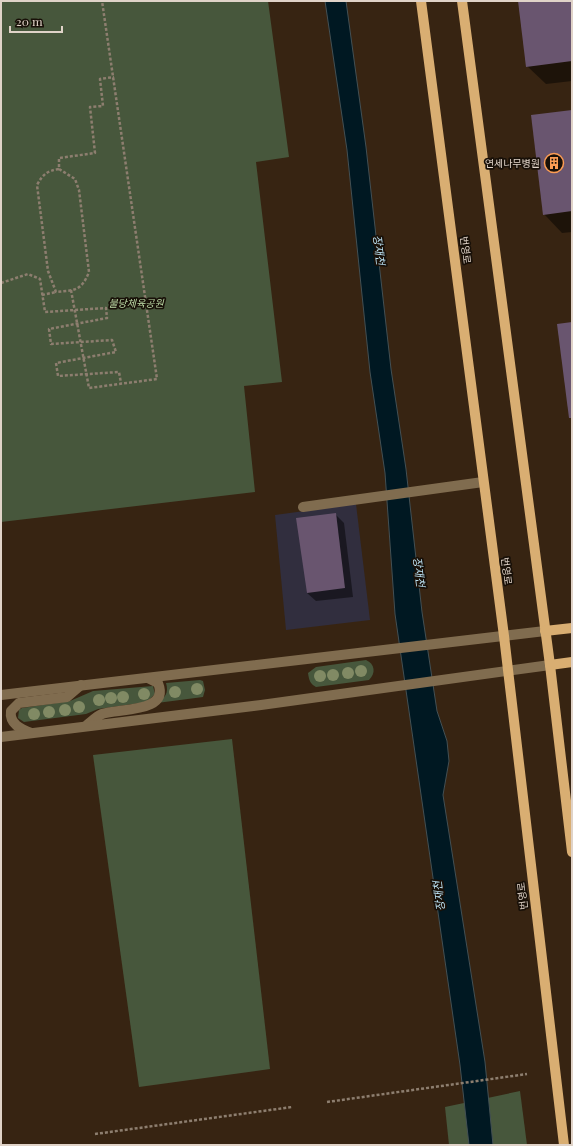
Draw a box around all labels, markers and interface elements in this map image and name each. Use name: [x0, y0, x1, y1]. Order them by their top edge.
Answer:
scale bar: [10, 8, 62, 34]
text: 20 m: [16, 13, 43, 29]
building icon: 연세나무병원: [543, 152, 565, 174]
place label: 연세나무병원: [485, 156, 540, 170]
water label: 장재천: [370, 234, 389, 268]
street label: 번영로: [457, 235, 475, 265]
park label: 불당체육공원: [108, 296, 164, 310]
water label: 장재천: [410, 556, 429, 590]
street label: 번영로: [498, 556, 516, 586]
water label: 장재천: [429, 878, 448, 912]
street label: 번영로: [513, 881, 531, 911]

